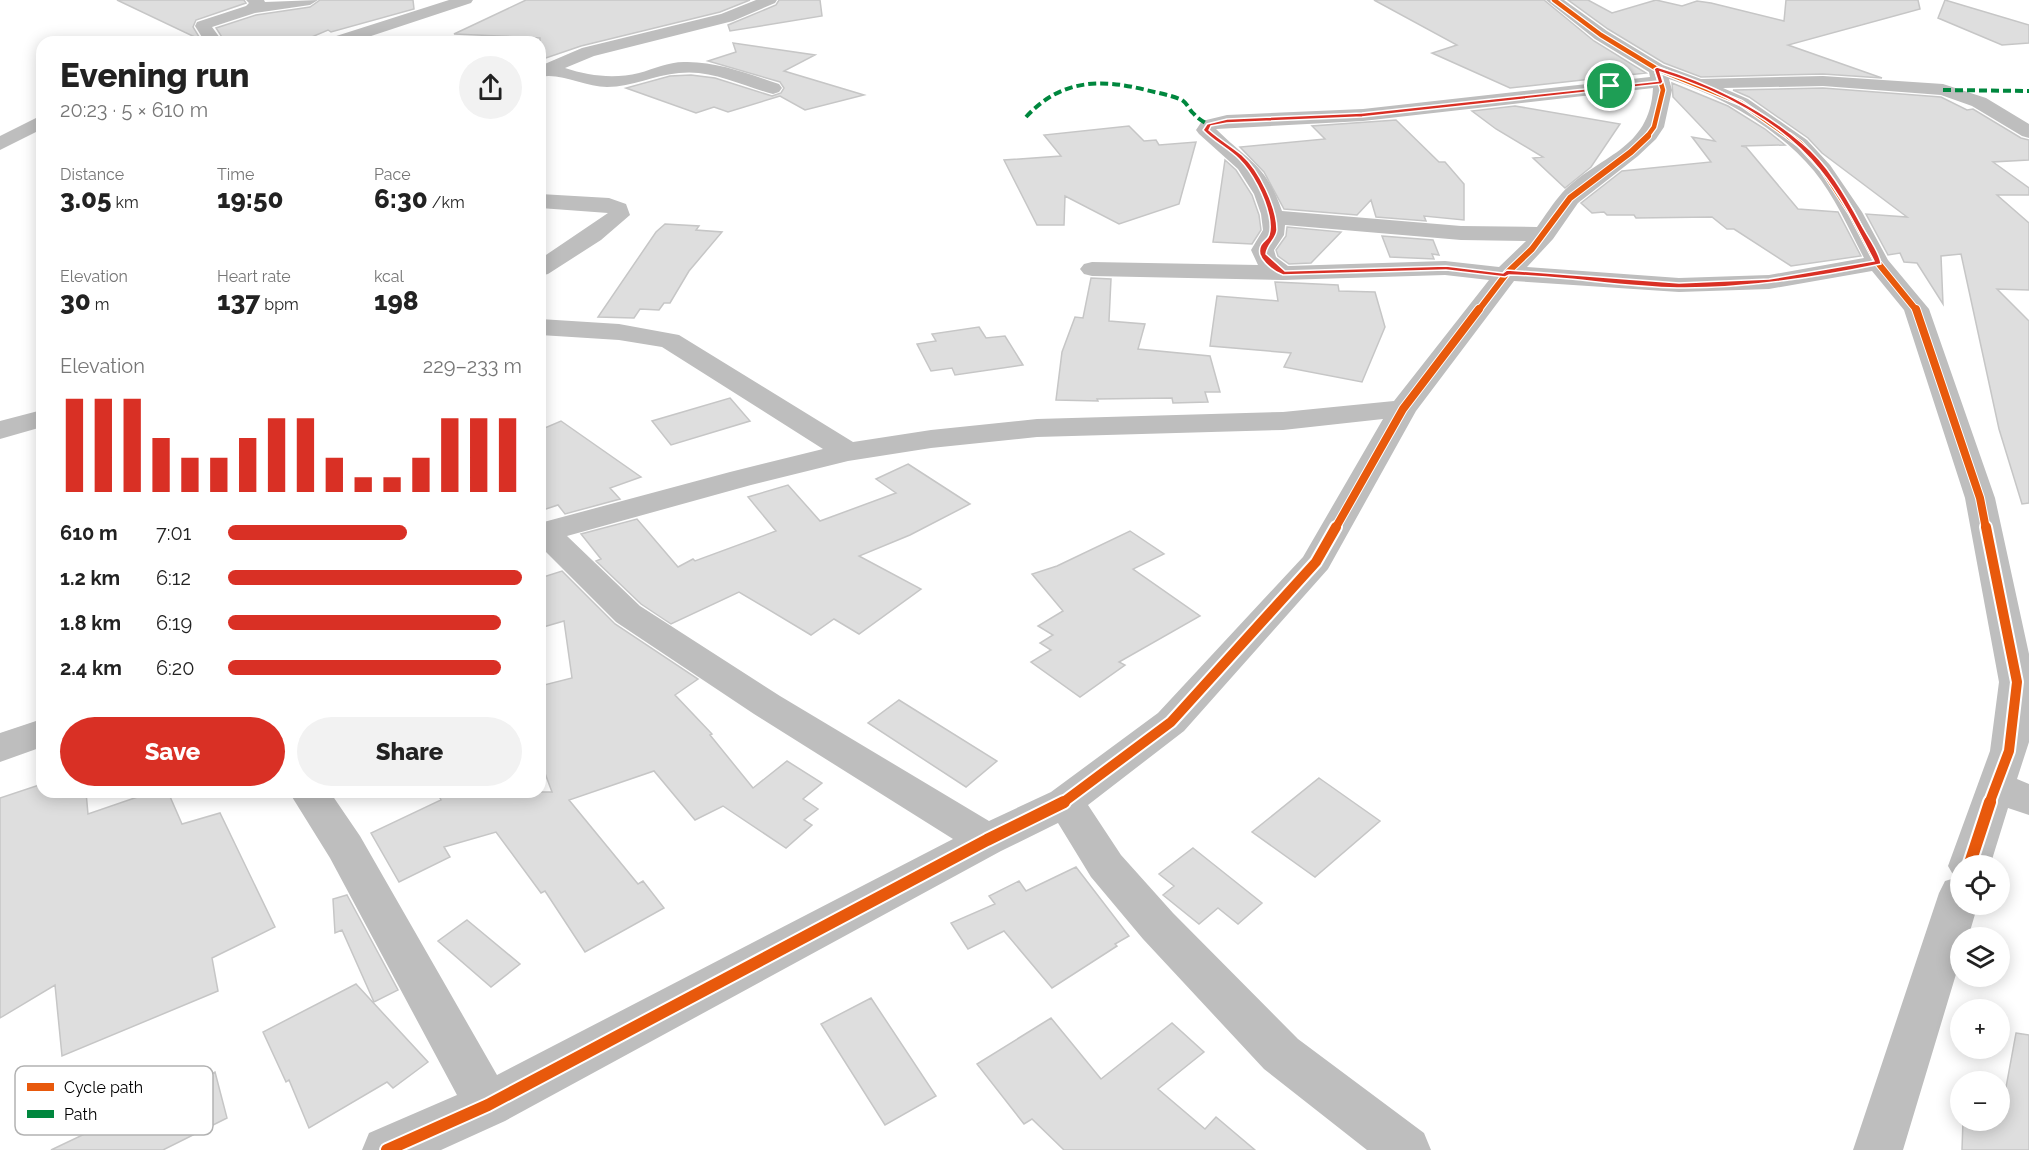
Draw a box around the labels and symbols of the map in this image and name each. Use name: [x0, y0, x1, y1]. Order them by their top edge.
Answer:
pin: [1584, 60, 1635, 111]
legend: [15, 1066, 213, 1135]
text: Cycle path: [64, 1078, 143, 1097]
text: Path: [64, 1105, 97, 1124]

